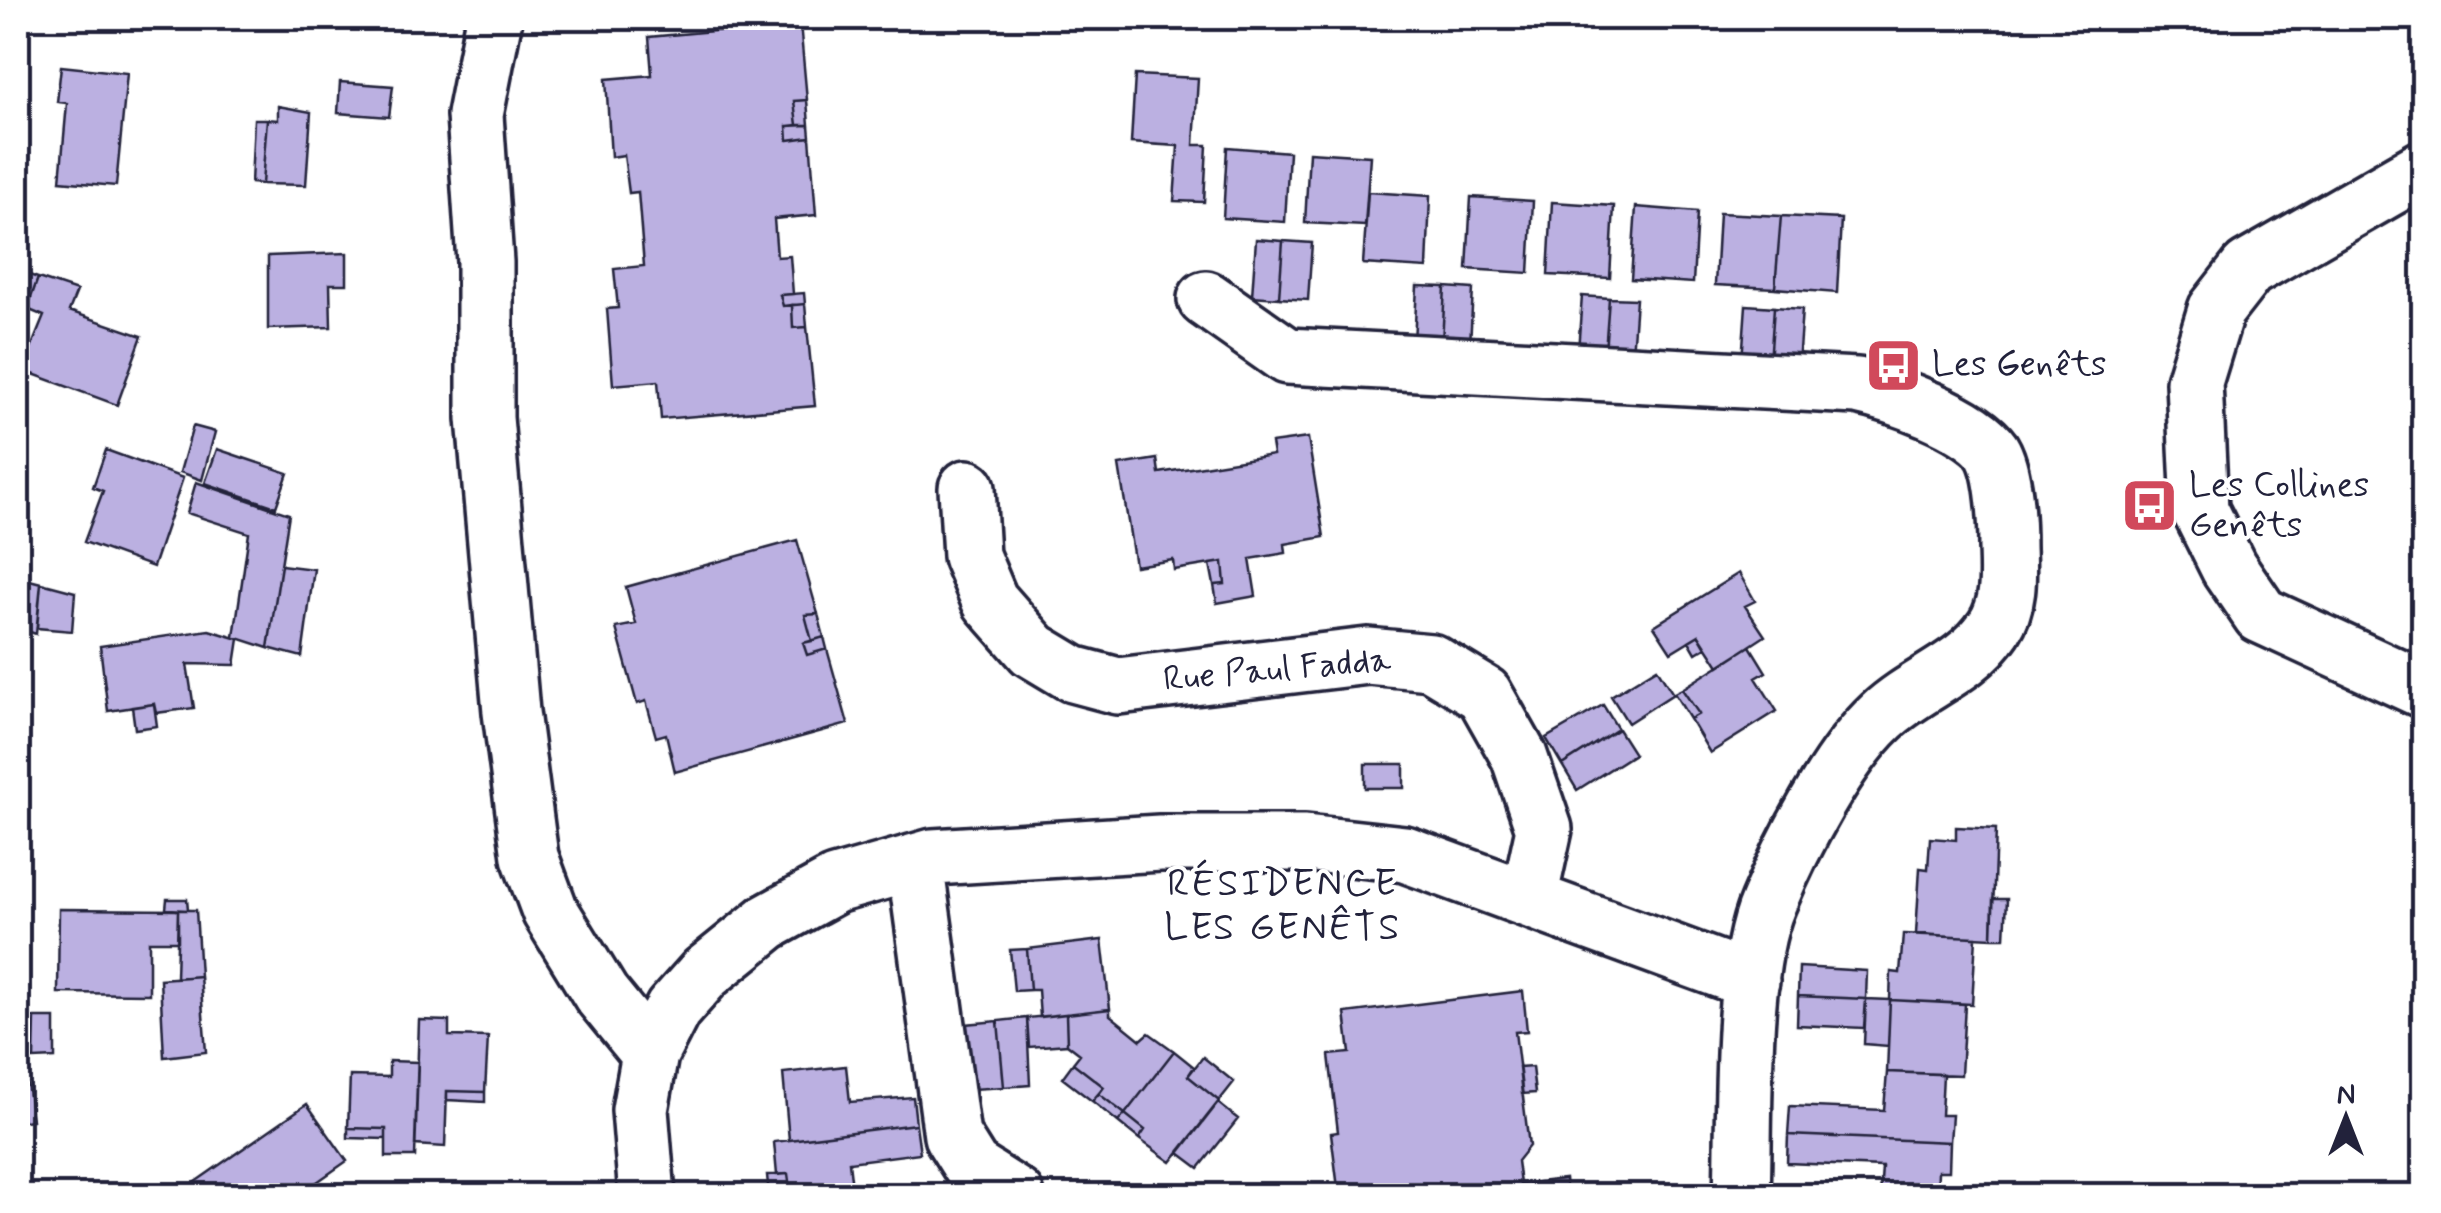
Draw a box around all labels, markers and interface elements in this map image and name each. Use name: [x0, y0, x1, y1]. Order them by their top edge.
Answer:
bus stop icon: Les Genêts: [1863, 335, 1923, 395]
place label: Les Genêts: [1932, 342, 2106, 388]
place label: Les Collines Genêts: [2189, 463, 2369, 549]
bus stop icon: Les Collines Genêts: [2120, 476, 2180, 536]
street label: Rue Paul Fadda: [1161, 637, 1394, 703]
district label: RÉSIDENCE LES GENÊTS: [1164, 859, 1402, 953]
north arrow: [2296, 1068, 2396, 1168]
text: N: [2337, 1077, 2355, 1114]

